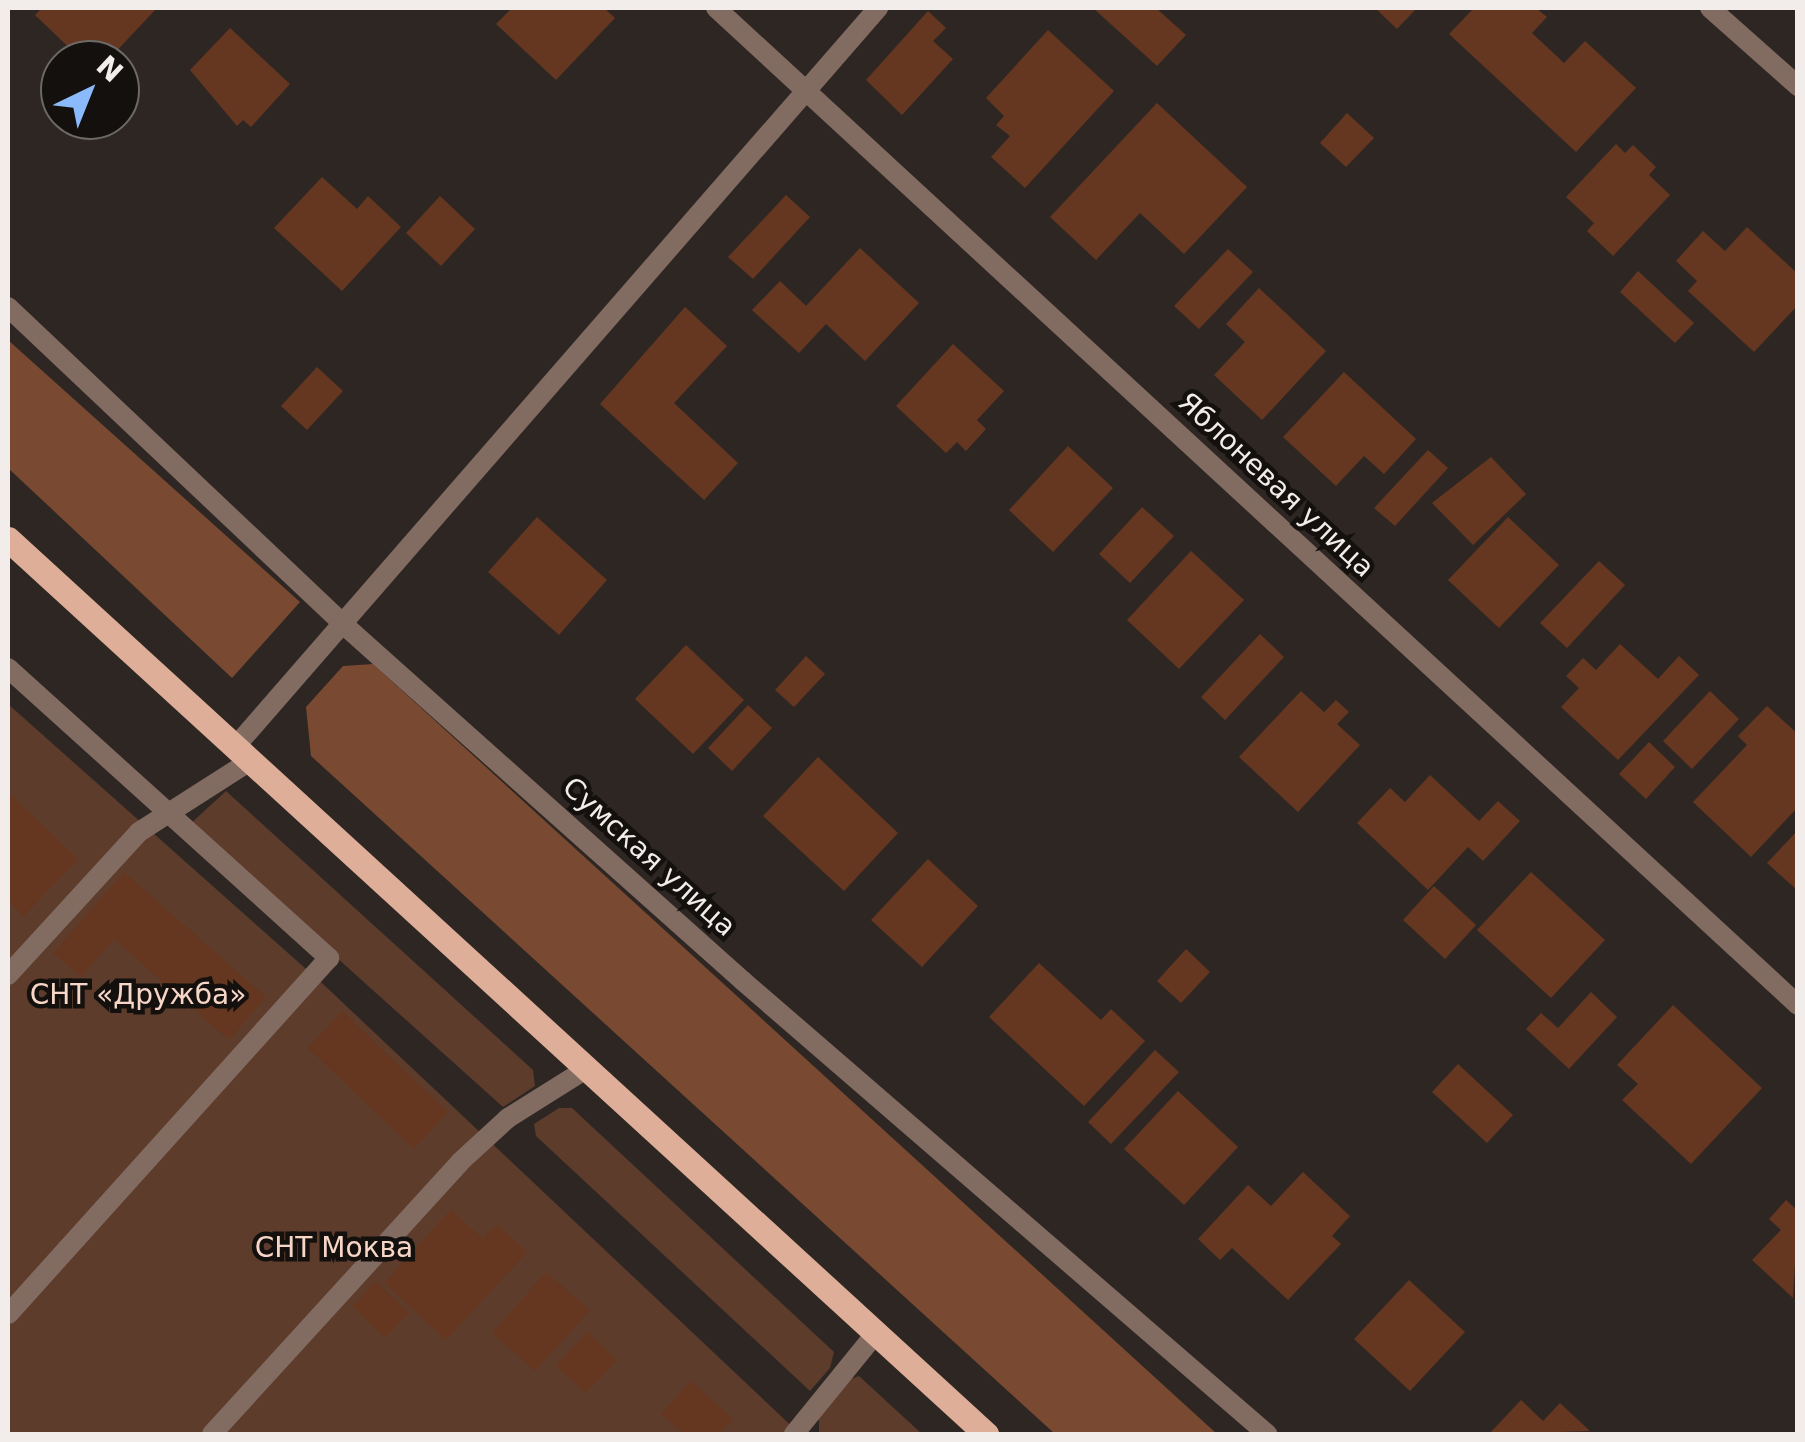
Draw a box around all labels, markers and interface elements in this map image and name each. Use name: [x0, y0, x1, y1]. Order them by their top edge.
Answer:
north arrow: [40, 40, 140, 140]
text: N: [90, 49, 129, 89]
street label: Яблоневая улица: [1171, 386, 1381, 584]
street label: Сумская улица: [556, 770, 742, 944]
park label: СНТ «Дружба»: [30, 978, 246, 1012]
park label: СНТ Моква: [255, 1231, 413, 1265]

